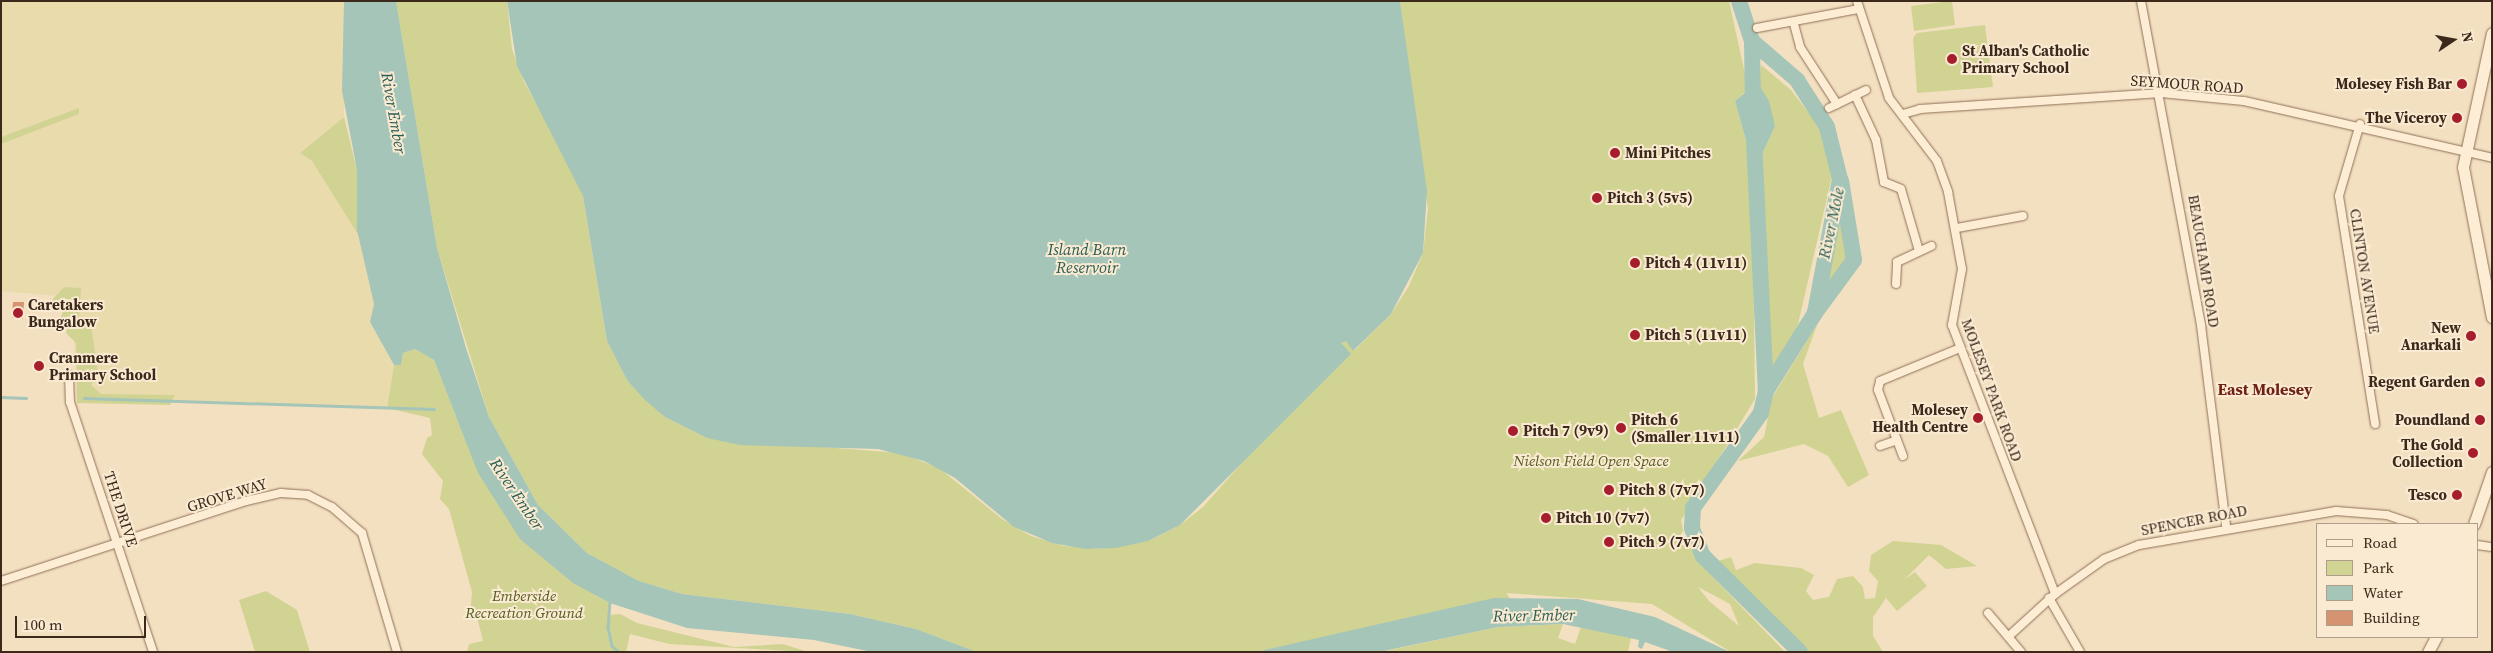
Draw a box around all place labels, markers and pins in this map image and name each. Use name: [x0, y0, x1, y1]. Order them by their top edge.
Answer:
place label: St Alban's Catholic Primary School: [1962, 41, 2089, 76]
marker: St Alban's Catholic Primary School: [1946, 53, 1958, 65]
place label: Molesey Fish Bar: [2335, 75, 2452, 93]
marker: Molesey Fish Bar: [2456, 78, 2468, 90]
place label: The Viceroy: [2365, 109, 2447, 127]
marker: The Viceroy: [2451, 112, 2463, 124]
place label: Mini Pitches: [1625, 144, 1711, 162]
marker: Mini Pitches: [1609, 147, 1621, 159]
place label: Pitch 3 (5v5): [1607, 189, 1693, 207]
marker: Pitch 3 (5v5): [1591, 192, 1603, 204]
place label: Pitch 4 (11v11): [1645, 254, 1747, 272]
marker: Pitch 4 (11v11): [1629, 257, 1641, 269]
place label: Caretakers Bungalow: [28, 295, 103, 330]
marker: Caretakers Bungalow: [12, 307, 24, 319]
place label: New Anarkali: [2401, 318, 2461, 353]
place label: Pitch 5 (11v11): [1645, 326, 1747, 344]
marker: Pitch 5 (11v11): [1629, 329, 1641, 341]
marker: New Anarkali: [2465, 330, 2477, 342]
place label: Cranmere Primary School: [49, 348, 156, 383]
marker: Cranmere Primary School: [33, 360, 45, 372]
place label: Regent Garden: [2368, 373, 2470, 391]
marker: Regent Garden: [2474, 376, 2486, 388]
place label: Molesey Health Centre: [1872, 400, 1968, 435]
place label: Pitch 6 (Smaller 11v11): [1631, 410, 1740, 445]
place label: Poundland: [2395, 411, 2470, 429]
marker: Molesey Health Centre: [1972, 412, 1984, 424]
marker: Poundland: [2474, 414, 2486, 426]
place label: Pitch 7 (9v9): [1523, 422, 1609, 440]
marker: Pitch 6 (Smaller 11v11): [1615, 422, 1627, 434]
marker: Pitch 7 (9v9): [1507, 425, 1519, 437]
place label: The Gold Collection: [2392, 435, 2463, 470]
marker: The Gold Collection: [2467, 447, 2479, 459]
place label: Pitch 8 (7v7): [1619, 481, 1705, 499]
marker: Pitch 8 (7v7): [1603, 484, 1615, 496]
place label: Tesco: [2408, 486, 2447, 504]
marker: Tesco: [2451, 489, 2463, 501]
place label: Pitch 10 (7v7): [1556, 509, 1650, 527]
marker: Pitch 10 (7v7): [1540, 512, 1552, 524]
place label: Pitch 9 (7v7): [1619, 533, 1705, 551]
marker: Pitch 9 (7v7): [1603, 536, 1615, 548]

